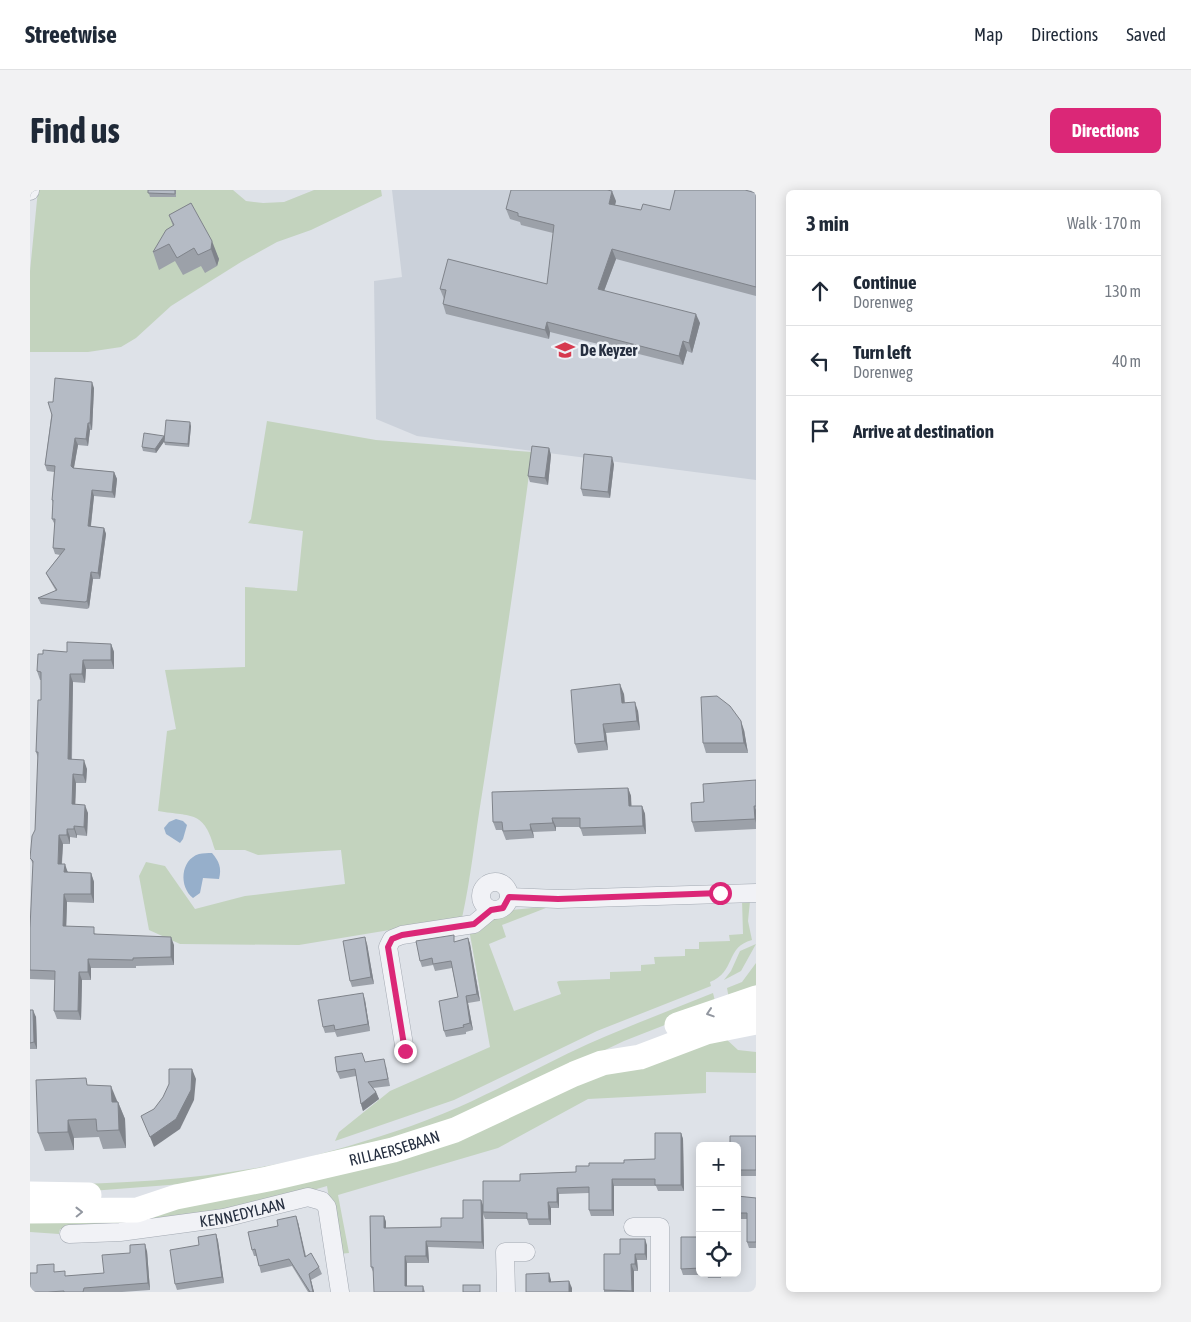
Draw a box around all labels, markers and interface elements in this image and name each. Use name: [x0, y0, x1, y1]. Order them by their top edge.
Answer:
text: Streetwise: [25, 21, 117, 48]
text: Map: [974, 24, 1003, 45]
text: Directions: [1031, 24, 1098, 45]
text: Saved: [1126, 24, 1166, 45]
button: Directions: [1050, 108, 1161, 153]
text: Find us: [30, 110, 120, 150]
text: 3 min: [806, 211, 849, 235]
text: Walk · 170 m: [1067, 214, 1141, 232]
text: Continue: [853, 271, 917, 293]
icon: ahead: [806, 277, 834, 305]
text: 130 m: [1105, 282, 1141, 300]
text: Dorenweg: [853, 293, 913, 311]
school or university icon: De Keyzer: [554, 339, 576, 361]
place label: De Keyzer: [580, 341, 637, 359]
text: Turn left: [853, 341, 911, 363]
icon: left: [806, 347, 834, 375]
text: 40 m: [1112, 352, 1141, 370]
text: Dorenweg: [853, 363, 913, 381]
icon: arrive: [806, 417, 834, 445]
text: Arrive at destination: [853, 420, 994, 442]
route start: [709, 882, 732, 905]
one-way arrow: [706, 1008, 714, 1018]
route end: [394, 1040, 417, 1063]
street label: RILLAERSEBAAN: [347, 1127, 442, 1169]
map controls: [696, 1142, 741, 1277]
button: +: [696, 1142, 741, 1187]
button: −: [696, 1187, 741, 1232]
street label: KENNEDYLAAN: [198, 1194, 287, 1230]
one-way arrow: [75, 1207, 83, 1217]
button: locate: [696, 1232, 741, 1277]

